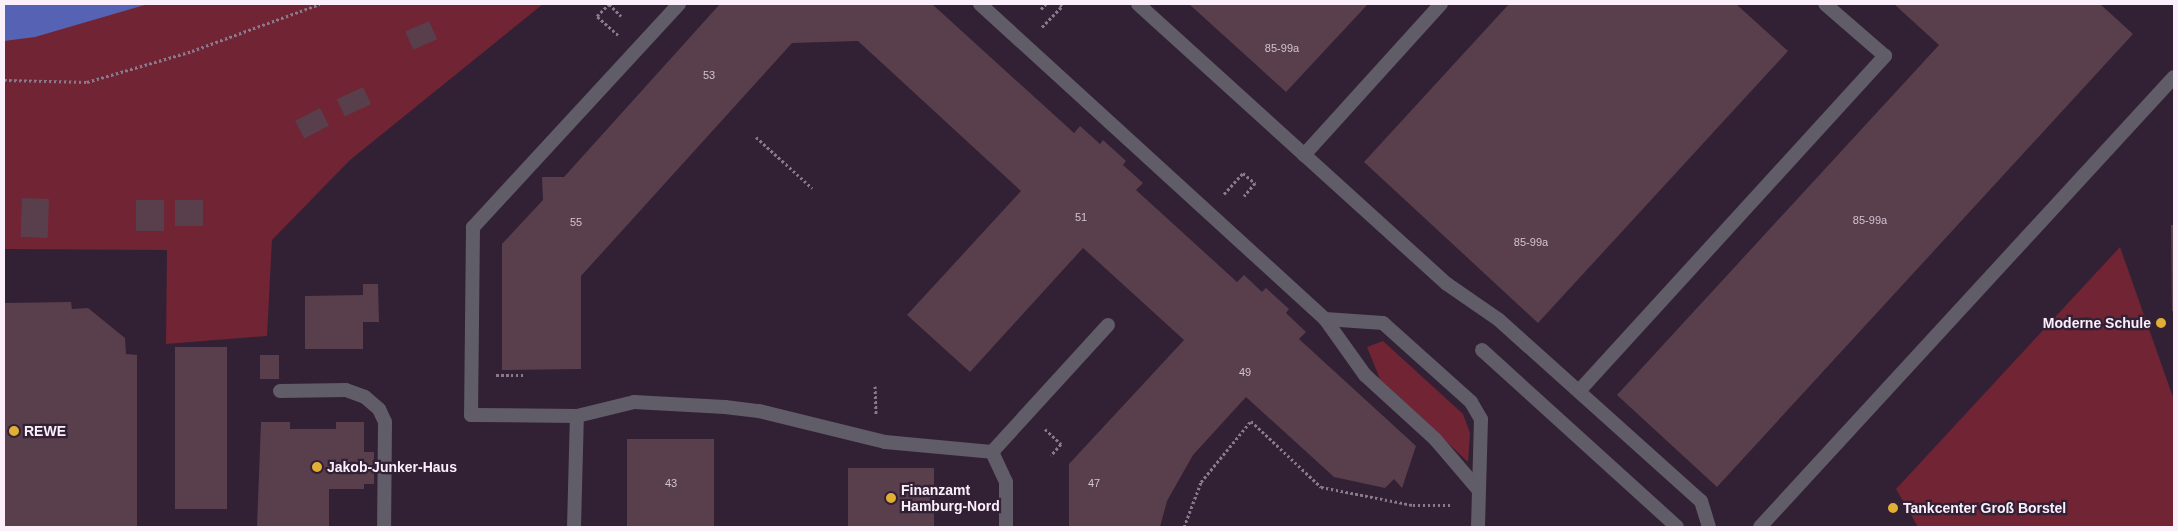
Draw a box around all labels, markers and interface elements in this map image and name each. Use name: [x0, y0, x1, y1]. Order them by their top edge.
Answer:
house number: 85-99a: [1265, 41, 1299, 55]
house number: 53: [703, 68, 715, 82]
house number: 51: [1075, 210, 1087, 224]
house number: 85-99a: [1853, 213, 1887, 227]
house number: 55: [570, 215, 582, 229]
house number: 85-99a: [1514, 235, 1548, 249]
place label: Moderne Schule: [2043, 315, 2151, 331]
marker: Moderne Schule: [2155, 317, 2167, 329]
house number: 49: [1239, 365, 1251, 379]
place label: REWE: [24, 423, 66, 439]
marker: REWE: [8, 425, 20, 437]
place label: Jakob-Junker-Haus: [327, 459, 457, 475]
marker: Jakob-Junker-Haus: [311, 461, 323, 473]
house number: 43: [665, 476, 677, 490]
house number: 47: [1088, 476, 1100, 490]
place label: Finanzamt Hamburg-Nord: [901, 482, 1000, 514]
marker: Finanzamt Hamburg-Nord: [885, 492, 897, 504]
place label: Tankcenter Groß Borstel: [1903, 500, 2066, 516]
marker: Tankcenter Groß Borstel: [1887, 502, 1899, 514]

